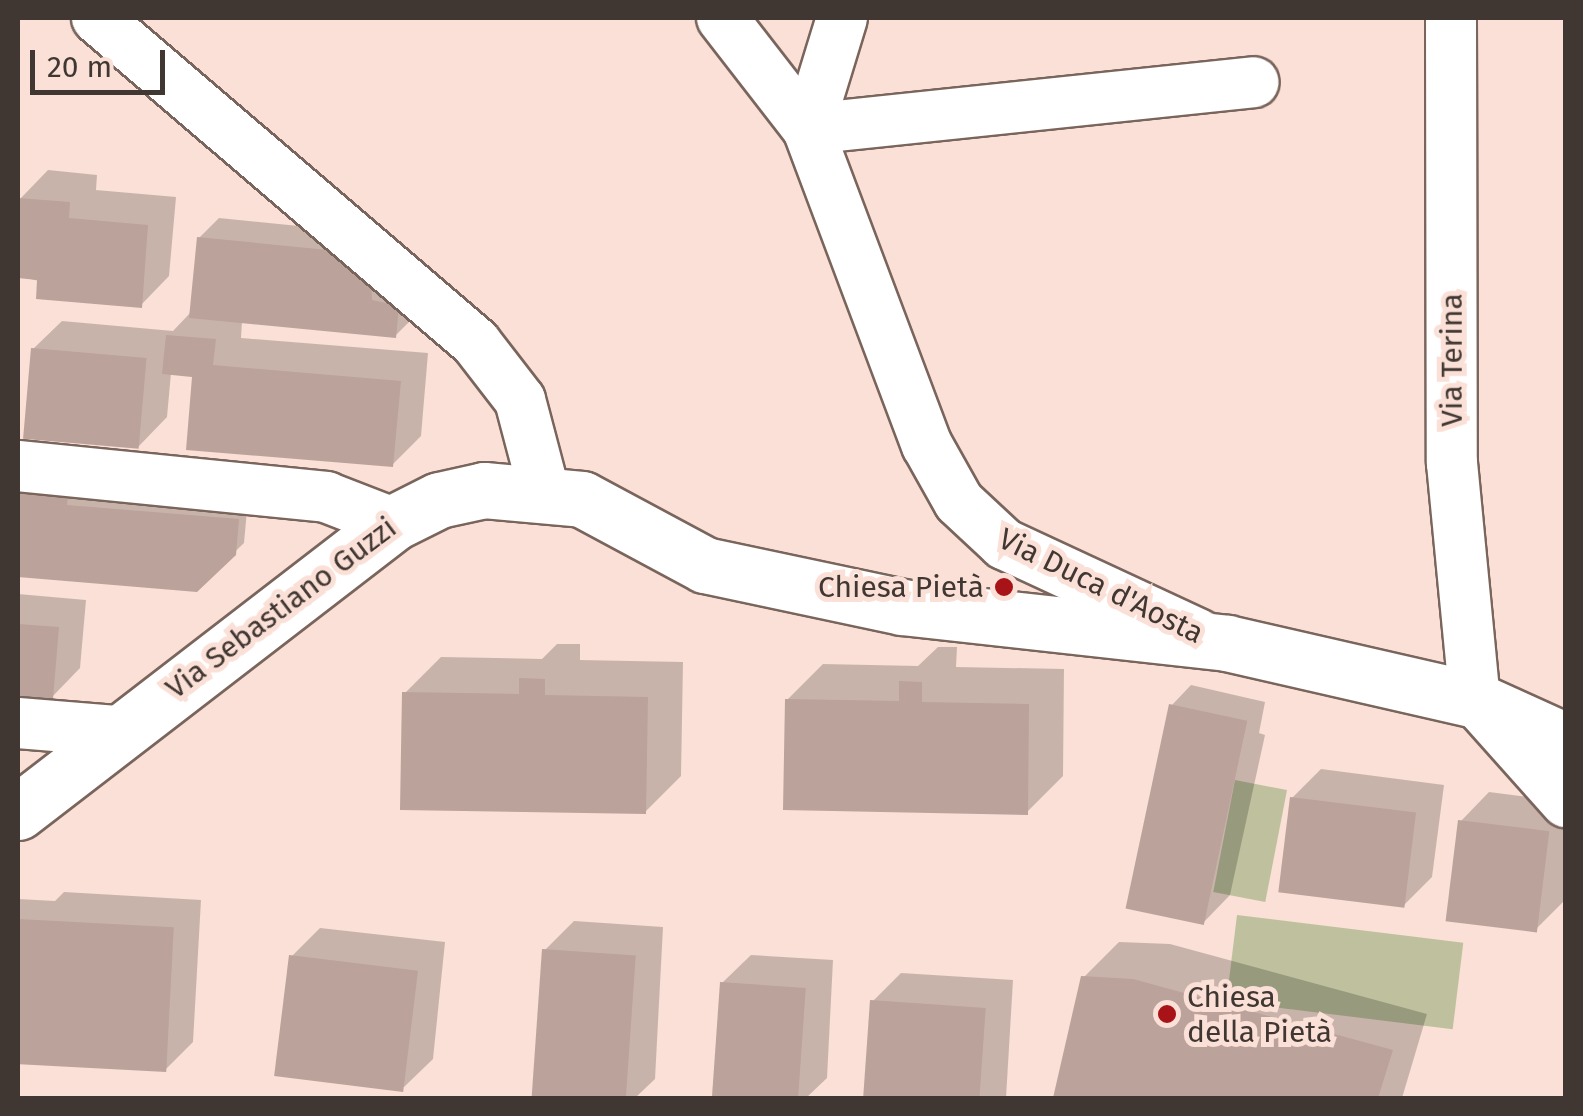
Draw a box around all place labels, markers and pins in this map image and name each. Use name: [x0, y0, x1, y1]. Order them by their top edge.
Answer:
place label: Chiesa Pietà: [818, 569, 984, 605]
marker: Chiesa Pietà: [993, 576, 1015, 598]
place label: Chiesa della Pietà: [1187, 979, 1332, 1050]
marker: Chiesa della Pietà: [1156, 1003, 1178, 1025]

